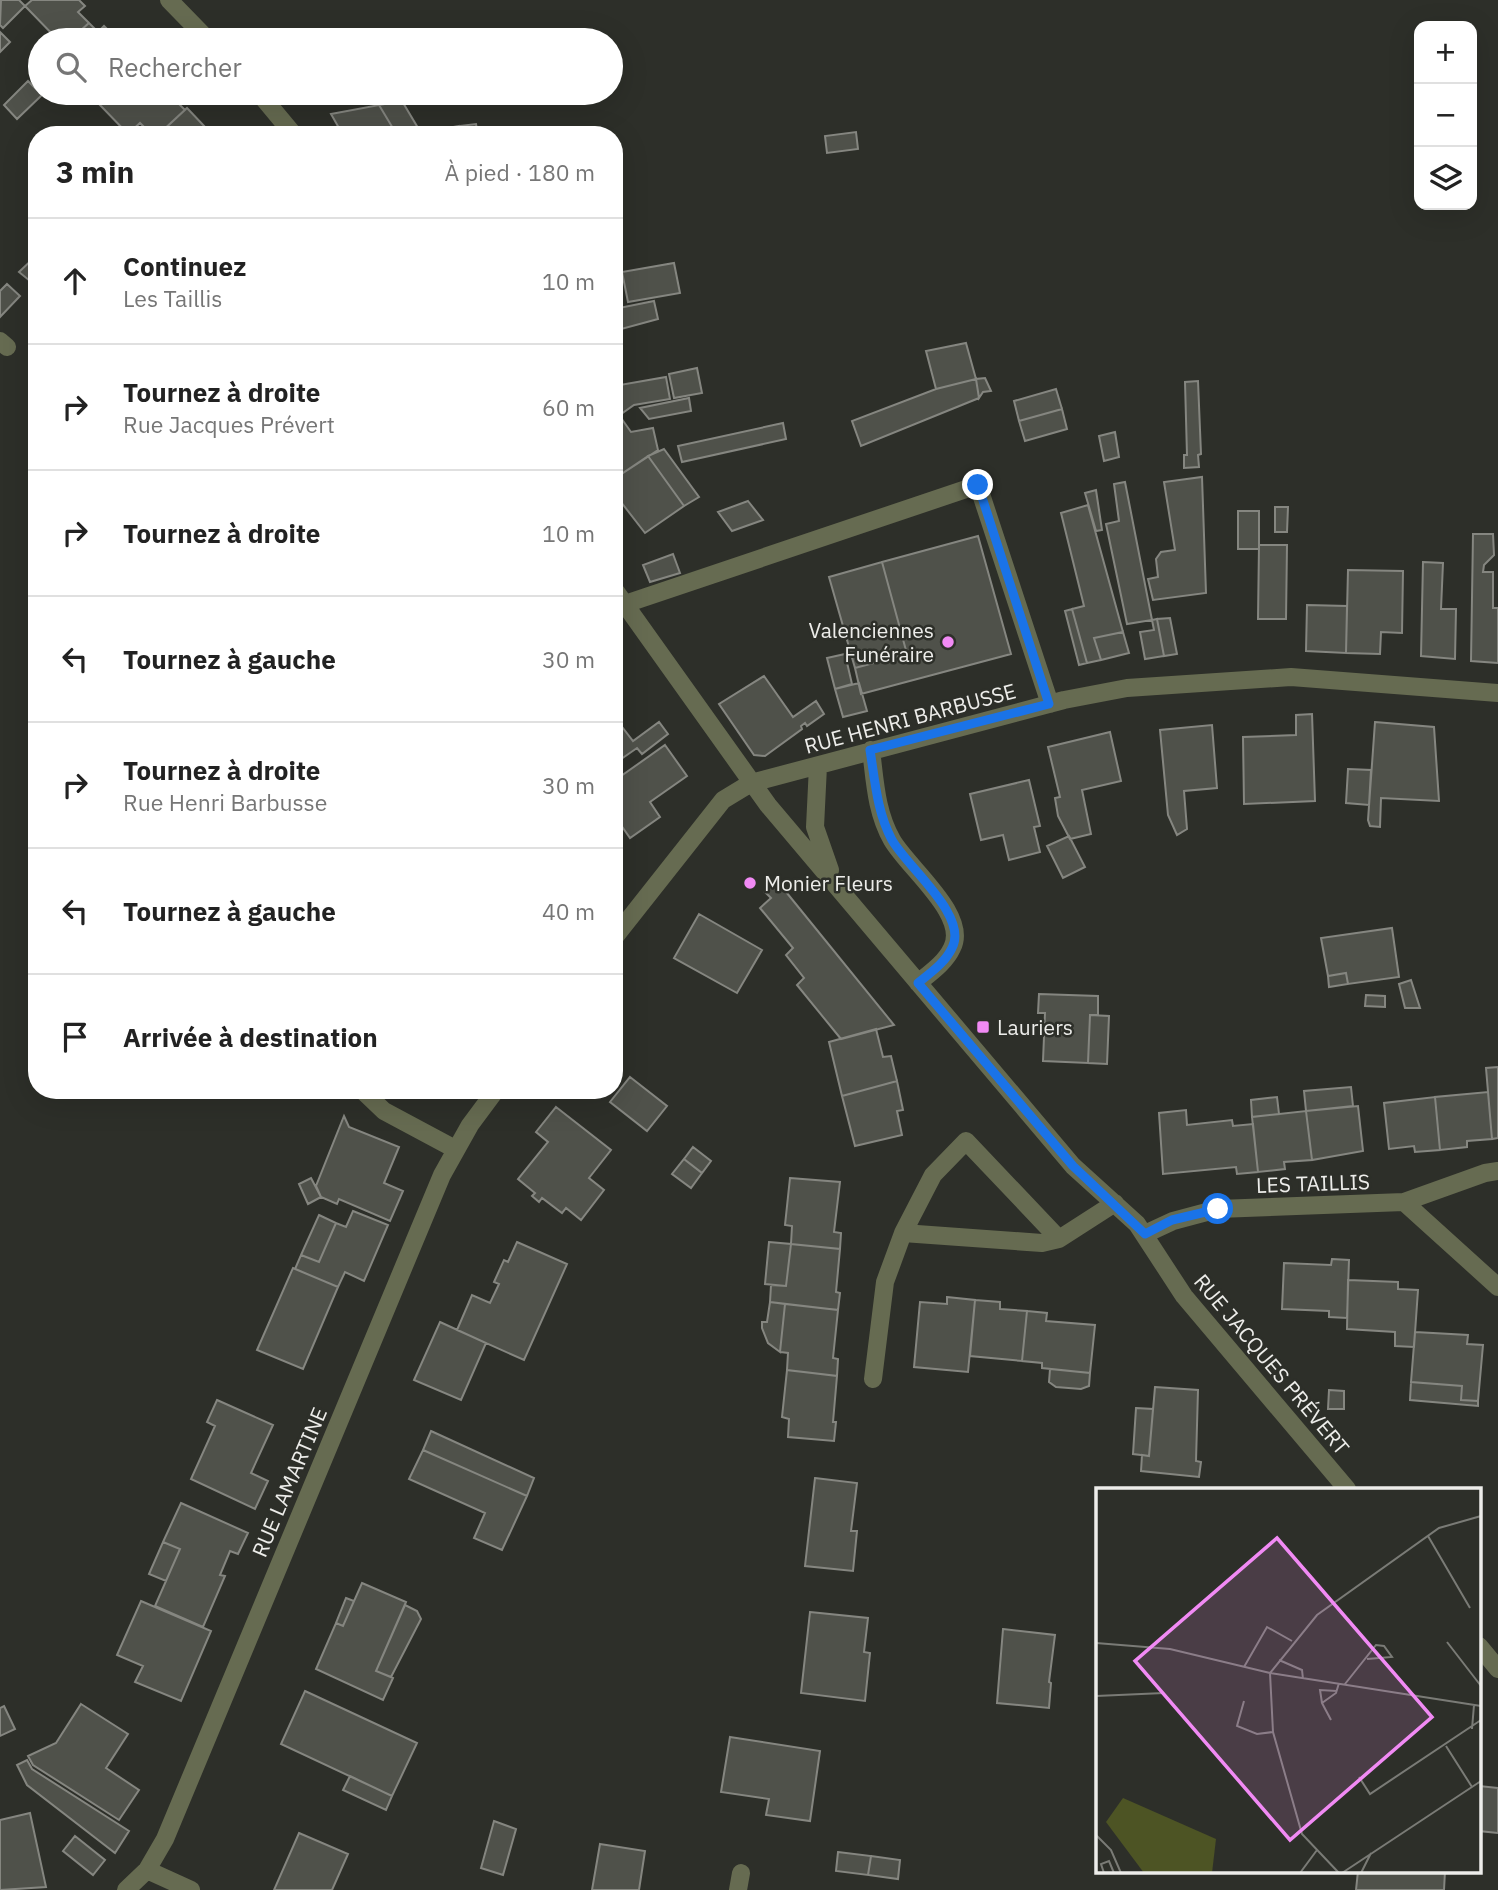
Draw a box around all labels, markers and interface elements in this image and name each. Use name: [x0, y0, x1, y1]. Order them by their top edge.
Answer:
map controls: [1414, 21, 1477, 210]
button: +: [1414, 21, 1477, 84]
search box: [28, 28, 623, 105]
icon: search: [52, 48, 90, 86]
text: Rechercher: [108, 50, 242, 84]
button: −: [1414, 84, 1477, 147]
button: layers: [1414, 147, 1477, 210]
text: 3 min: [56, 152, 134, 191]
text: À pied · 180 m: [445, 157, 595, 187]
text: Continuez: [123, 249, 246, 283]
icon: ahead: [56, 262, 94, 300]
text: 10 m: [542, 266, 595, 296]
text: Les Taillis: [123, 283, 222, 313]
text: Tournez à droite: [123, 375, 320, 409]
icon: right: [56, 388, 94, 426]
text: 60 m: [542, 392, 595, 422]
text: Rue Jacques Prévert: [123, 409, 335, 439]
route end: [962, 469, 993, 500]
icon: right: [56, 514, 94, 552]
text: Tournez à droite: [123, 516, 320, 550]
text: 10 m: [542, 518, 595, 548]
place label: Valenciennes Funéraire: [809, 616, 934, 668]
marker: Valenciennes Funéraire: [940, 634, 956, 650]
icon: left: [56, 640, 94, 678]
text: Tournez à gauche: [123, 642, 336, 676]
text: 30 m: [542, 644, 595, 674]
street label: RUE HENRI BARBUSSE: [801, 676, 1019, 760]
text: Tournez à droite: [123, 753, 320, 787]
icon: right: [56, 766, 94, 804]
text: 30 m: [542, 770, 595, 800]
text: Rue Henri Barbusse: [123, 787, 327, 817]
place label: Monier Fleurs: [764, 869, 893, 897]
marker: Monier Fleurs: [742, 875, 758, 891]
icon: left: [56, 892, 94, 930]
text: Tournez à gauche: [123, 894, 336, 928]
text: 40 m: [542, 896, 595, 926]
place label: Lauriers: [997, 1013, 1073, 1041]
icon: arrive: [56, 1018, 94, 1056]
marker: Lauriers: [975, 1019, 991, 1035]
text: Arrivée à destination: [123, 1020, 378, 1054]
street label: LES TAILLIS: [1256, 1167, 1370, 1199]
route start: [1202, 1193, 1233, 1224]
street label: RUE JACQUES PRÉVERT: [1188, 1268, 1356, 1460]
street label: RUE LAMARTINE: [245, 1403, 333, 1561]
inset map: [1096, 1488, 1480, 1872]

